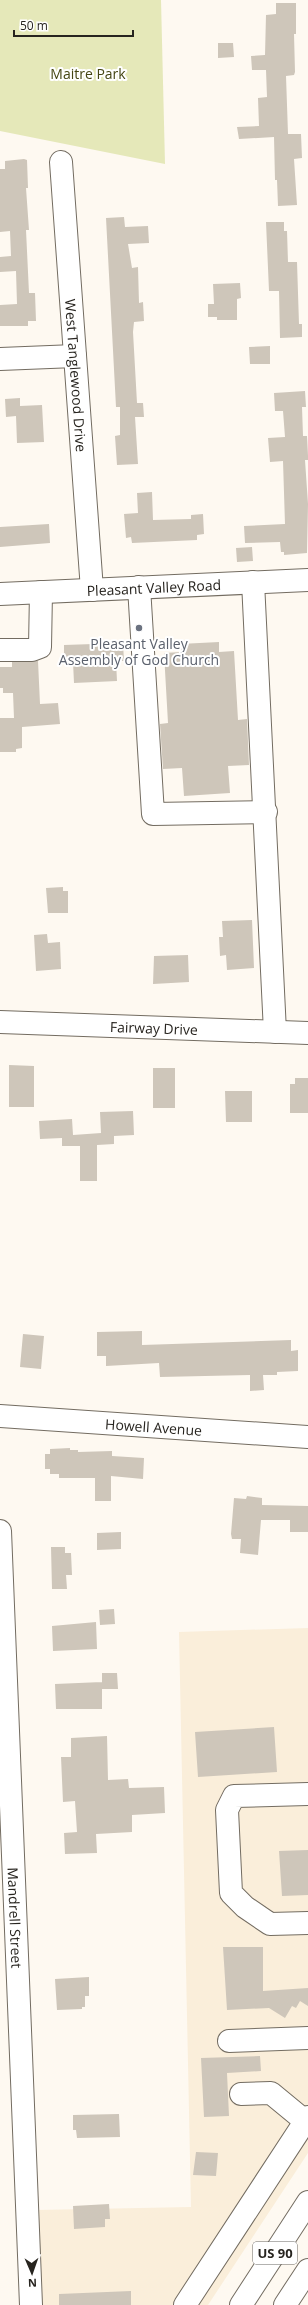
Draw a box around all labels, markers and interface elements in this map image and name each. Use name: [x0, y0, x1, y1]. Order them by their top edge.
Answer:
scale bar: [14, 12, 133, 38]
text: 50 m: [20, 17, 48, 34]
park label: Maitre Park: [50, 64, 126, 83]
street label: West Tanglewood Drive: [61, 298, 91, 453]
street label: Pleasant Valley Road: [86, 574, 221, 600]
marker: Pleasant Valley Assembly of God Church: [134, 623, 144, 633]
place label: Pleasant Valley Assembly of God Church: [59, 634, 219, 669]
street label: Fairway Drive: [110, 1016, 198, 1039]
street label: Howell Avenue: [105, 1414, 203, 1439]
street label: Mandrell Street: [4, 1867, 27, 1969]
road number: US 90: [253, 2242, 297, 2264]
north arrow: [12, 2253, 52, 2293]
text: N: [28, 2276, 37, 2291]

